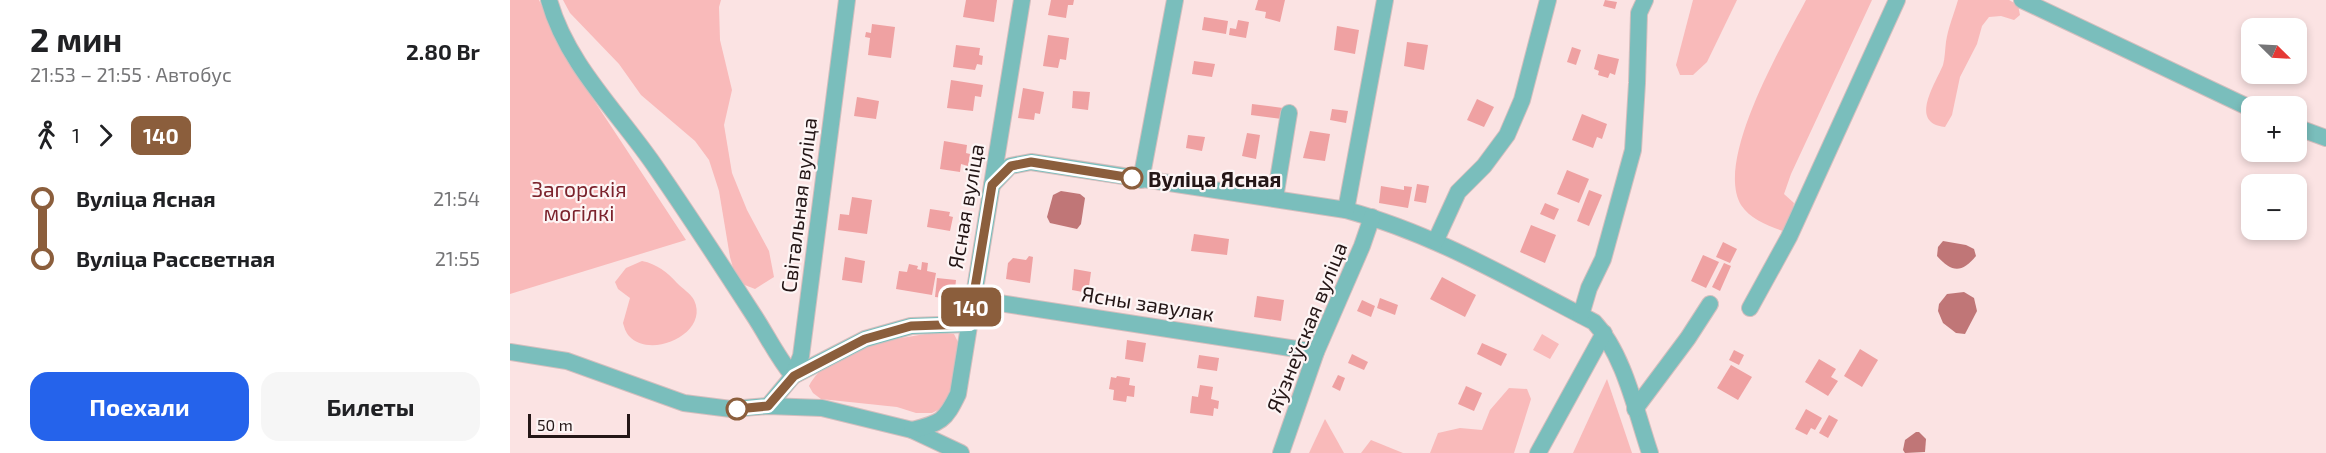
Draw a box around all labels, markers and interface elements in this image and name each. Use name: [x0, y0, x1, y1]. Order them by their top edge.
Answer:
north arrow: [2241, 18, 2307, 84]
map controls: [2241, 18, 2307, 240]
text: 2 мин: [30, 19, 122, 59]
text: 2.80 Br: [406, 38, 480, 64]
text: 21:53 – 21:55 · Автобус: [30, 62, 232, 86]
button: +: [2241, 96, 2307, 162]
street label: Світальная вуліца: [775, 116, 822, 294]
icon: walk: [30, 119, 63, 152]
icon: forward: [89, 119, 122, 152]
text: 1: [72, 123, 80, 147]
text: 140: [143, 123, 179, 148]
street label: Ясная вуліца: [942, 142, 989, 270]
place label: Вуліца Ясная: [1148, 166, 1281, 191]
marker: Вуліца Ясная: [1121, 167, 1143, 189]
button: −: [2241, 174, 2307, 240]
park label: Загорскія могілкі: [531, 176, 627, 225]
text: Вуліца Ясная: [76, 185, 216, 211]
text: 21:54: [433, 186, 480, 210]
street label: Яўзнеўская вуліца: [1260, 238, 1352, 416]
text: Вуліца Рассветная: [76, 245, 275, 271]
text: 21:55: [435, 246, 480, 270]
street label: Ясны завулак: [1080, 280, 1216, 327]
line badge: 140: [936, 288, 1006, 326]
text: 140: [953, 295, 989, 320]
button: Поехали: [30, 372, 249, 441]
button: Билеты: [261, 372, 480, 441]
unlabelled marker: [726, 398, 748, 420]
scale bar: [528, 411, 630, 438]
text: 50 m: [537, 415, 573, 434]

